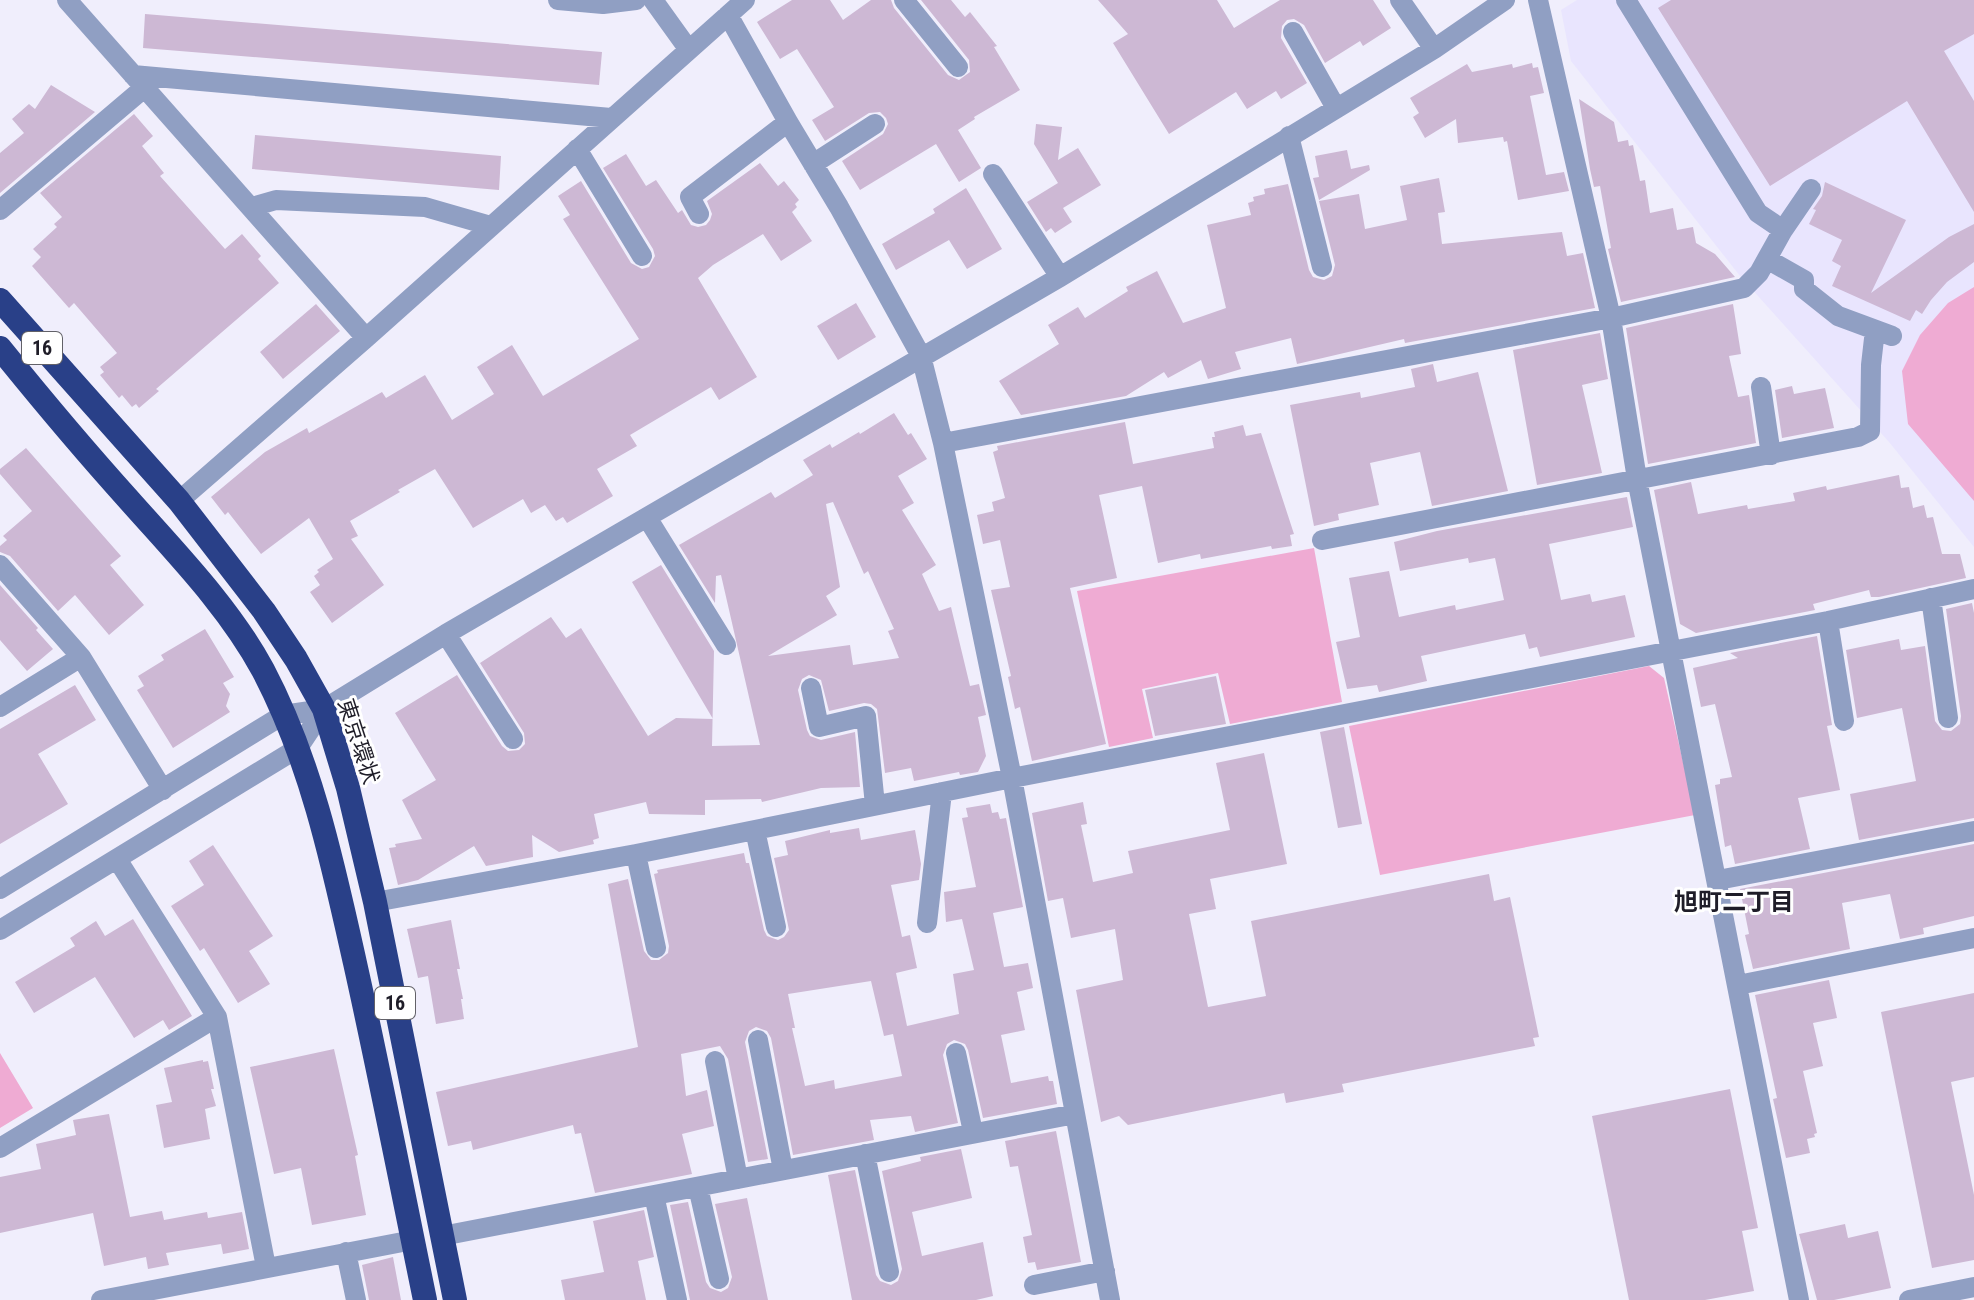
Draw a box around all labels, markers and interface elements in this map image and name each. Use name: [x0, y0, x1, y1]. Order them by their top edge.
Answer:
road number: 16: [22, 332, 62, 364]
street label: 東京環状: [333, 695, 384, 787]
district label: 旭町二丁目: [1674, 888, 1794, 916]
road number: 16: [375, 987, 415, 1019]

